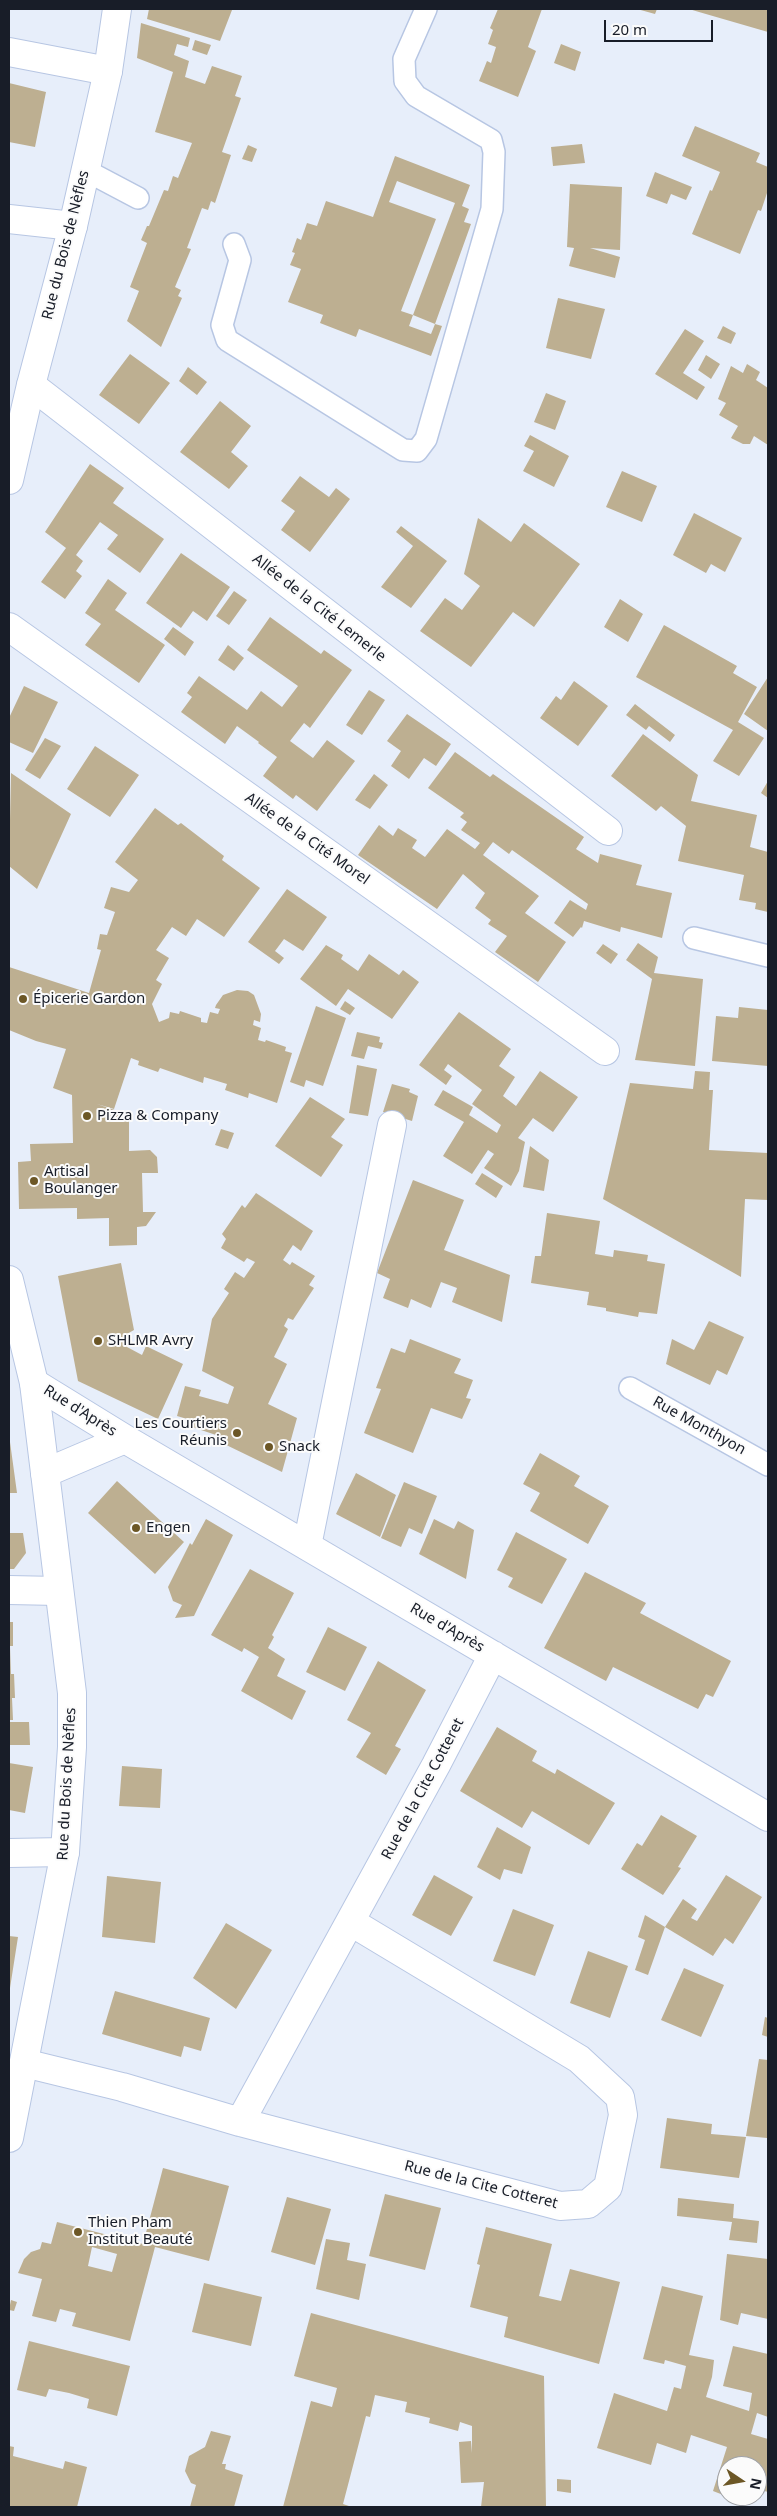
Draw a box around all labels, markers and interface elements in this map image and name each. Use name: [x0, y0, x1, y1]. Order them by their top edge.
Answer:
scale bar: [607, 10, 716, 42]
text: 20 m: [612, 19, 647, 39]
street label: Rue du Bois de Nèfles: [39, 168, 93, 322]
street label: Allée de la Cité Lemerle: [249, 550, 389, 666]
street label: Allée de la Cité Morel: [241, 789, 373, 889]
place label: Épicerie Gardon: [33, 990, 145, 1008]
marker: Épicerie Gardon: [17, 993, 29, 1005]
place label: Pizza & Company: [97, 1107, 218, 1125]
marker: Pizza & Company: [81, 1110, 93, 1122]
place label: Artisal Boulanger: [44, 1163, 118, 1198]
marker: Artisal Boulanger: [28, 1175, 40, 1187]
place label: SHLMR Avry: [108, 1332, 193, 1350]
marker: SHLMR Avry: [92, 1335, 104, 1347]
street label: Rue d'Après: [40, 1381, 120, 1441]
street label: Rue Monthyon: [649, 1393, 749, 1459]
place label: Les Courtiers Réunis: [134, 1415, 227, 1450]
marker: Les Courtiers Réunis: [231, 1427, 243, 1439]
place label: Snack: [279, 1438, 320, 1456]
marker: Snack: [263, 1441, 275, 1453]
place label: Engen: [146, 1519, 191, 1537]
marker: Engen: [130, 1522, 142, 1534]
street label: Rue d'Après: [407, 1599, 487, 1657]
street label: Rue du Bois de Nèfles: [54, 1707, 80, 1861]
street label: Rue de la Cite Cotteret: [378, 1715, 468, 1863]
street label: Rue de la Cite Cotteret: [402, 2157, 560, 2213]
place label: Thien Pham Institut Beauté: [88, 2214, 193, 2249]
marker: Thien Pham Institut Beauté: [72, 2226, 84, 2238]
north arrow: [717, 2456, 767, 2506]
text: N: [746, 2476, 767, 2492]

